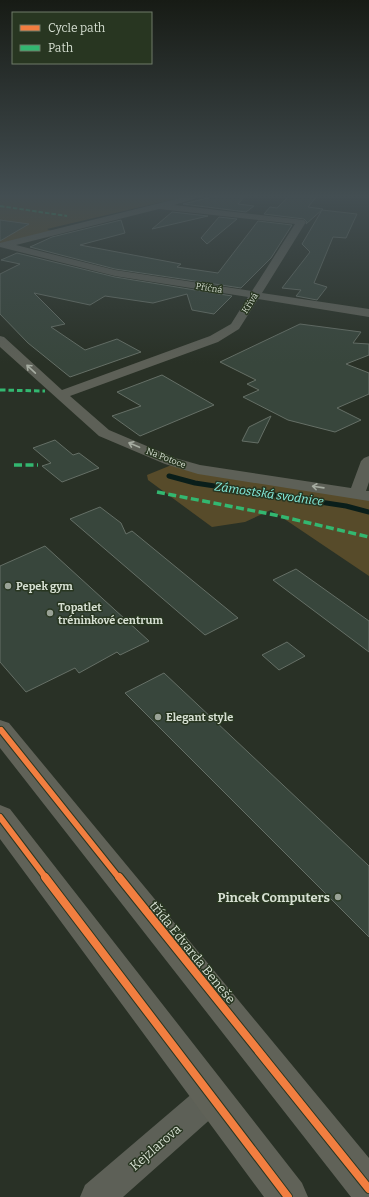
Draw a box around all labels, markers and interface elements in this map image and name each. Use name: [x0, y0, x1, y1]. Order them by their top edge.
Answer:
legend: [12, 12, 152, 64]
text: Cycle path: [48, 21, 106, 35]
text: Path: [48, 41, 74, 55]
street label: Příčná: [195, 281, 223, 295]
street label: Křivá: [240, 291, 260, 315]
one-way arrow: [26, 364, 36, 374]
one-way arrow: [128, 441, 140, 448]
street label: Na Potoce: [145, 446, 187, 470]
water label: Zámostská svodnice: [214, 479, 324, 509]
one-way arrow: [312, 483, 325, 491]
place label: Pepek gym: [16, 580, 73, 593]
marker: Pepek gym: [3, 581, 13, 591]
place label: Topatlet tréninkové centrum: [58, 601, 163, 627]
marker: Topatlet tréninkové centrum: [45, 608, 55, 618]
place label: Elegant style: [166, 711, 233, 724]
marker: Elegant style: [153, 712, 163, 722]
place label: Pincek Computers: [218, 890, 330, 905]
marker: Pincek Computers: [333, 892, 343, 902]
street label: třída Edvarda Beneše: [147, 898, 238, 1006]
street label: Kejzlarova: [127, 1121, 184, 1173]

